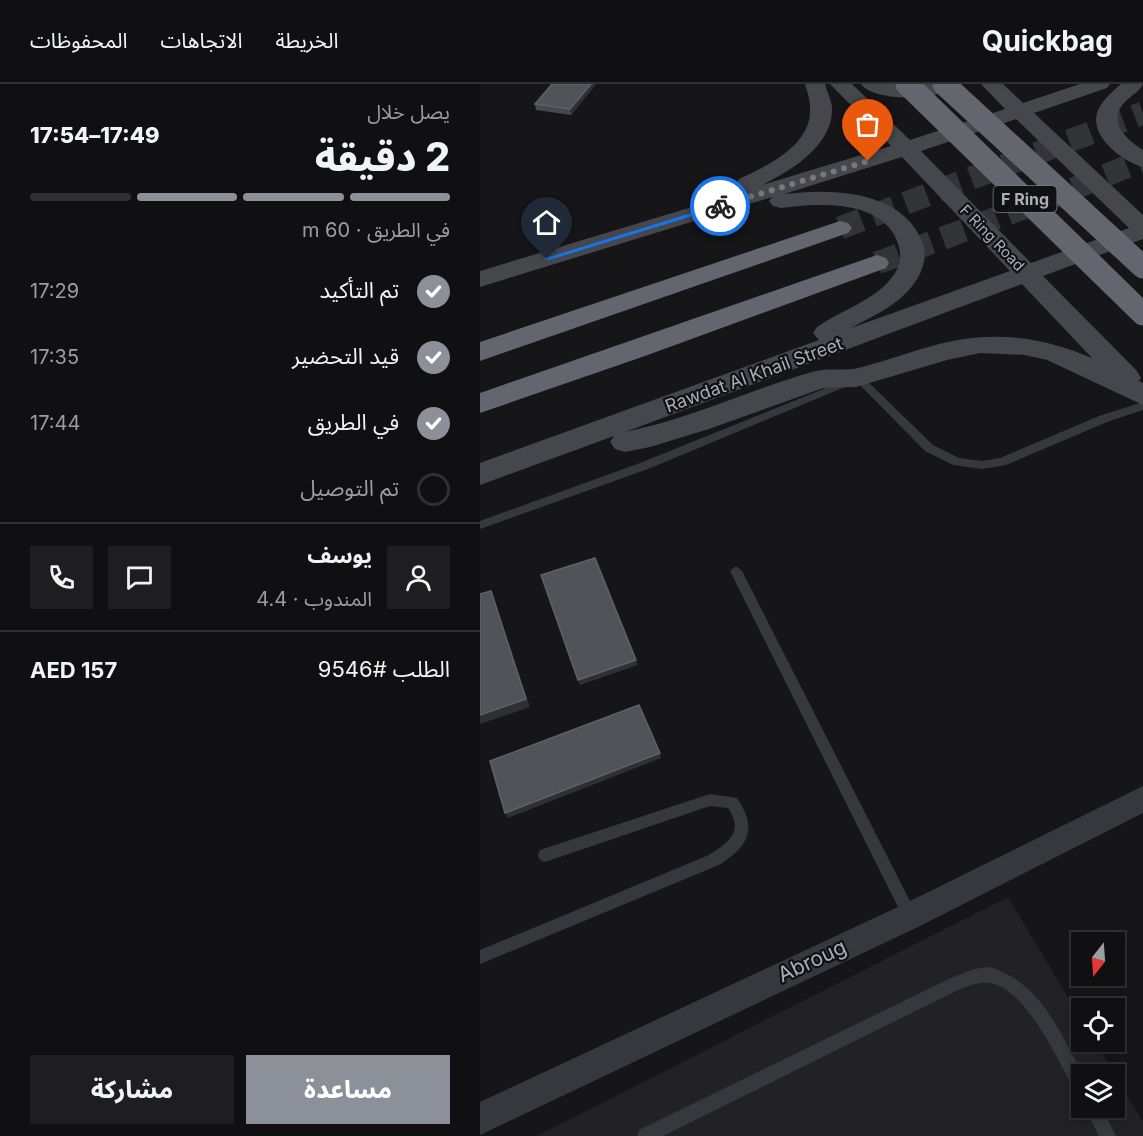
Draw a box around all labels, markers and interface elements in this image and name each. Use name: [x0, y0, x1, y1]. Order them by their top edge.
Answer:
text: Quickbag: [982, 24, 1113, 58]
text: المحفوظات: [30, 28, 127, 53]
text: الاتجاهات: [160, 28, 242, 53]
text: الخريطة: [275, 28, 338, 53]
pin: [842, 99, 893, 161]
text: يصل خلال: [367, 100, 450, 124]
icon: bag: [851, 108, 884, 141]
text: 17:49–17:54: [30, 122, 160, 148]
text: 2 دقيقة: [315, 133, 450, 180]
courier: [690, 176, 750, 236]
road number: F Ring: [994, 186, 1056, 212]
icon: bike: [704, 190, 737, 223]
pin: [521, 197, 572, 259]
street label: F Ring Road: [956, 201, 1029, 275]
icon: home: [530, 206, 563, 239]
text: في الطريق · 60 m: [302, 218, 450, 242]
icon: check: [417, 275, 450, 308]
text: تم التأكيد: [319, 277, 399, 303]
text: 17:29: [30, 279, 79, 303]
street label: Rawdat Al Khail Street: [662, 333, 846, 416]
icon: check: [417, 341, 450, 374]
text: قيد التحضير: [292, 343, 399, 369]
text: 17:35: [30, 345, 79, 369]
icon: check: [417, 407, 450, 440]
text: في الطريق: [308, 409, 399, 435]
text: 17:44: [30, 411, 80, 435]
text: تم التوصيل: [300, 475, 399, 501]
text: يوسف: [307, 542, 372, 568]
button: phone: [30, 546, 93, 609]
button: chat: [108, 546, 171, 609]
button: person: [387, 546, 450, 609]
text: المندوب · 4.4: [256, 587, 372, 611]
text: الطلب #9546: [318, 656, 450, 682]
text: AED 157: [30, 657, 117, 683]
north arrow: [1071, 932, 1125, 986]
map controls: [1071, 932, 1125, 1118]
street label: Abroug: [774, 934, 850, 987]
button: locate: [1071, 998, 1125, 1052]
button: مشاركة: [30, 1055, 234, 1124]
button: مساعدة: [246, 1055, 450, 1124]
button: layers: [1071, 1064, 1125, 1118]

